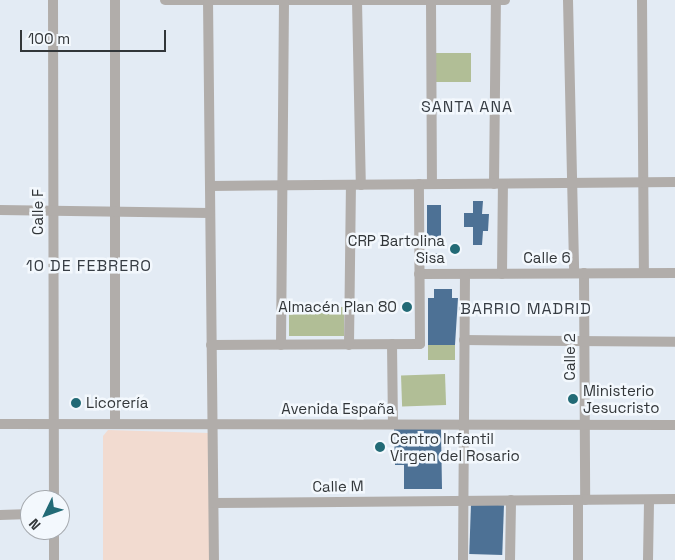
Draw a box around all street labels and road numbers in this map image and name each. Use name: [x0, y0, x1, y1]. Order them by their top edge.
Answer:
street label: Calle F: [29, 189, 47, 235]
street label: Calle 6: [523, 249, 571, 267]
street label: Calle 2: [561, 333, 579, 381]
street label: Avenida España: [281, 400, 395, 418]
street label: Calle M: [312, 477, 364, 495]

